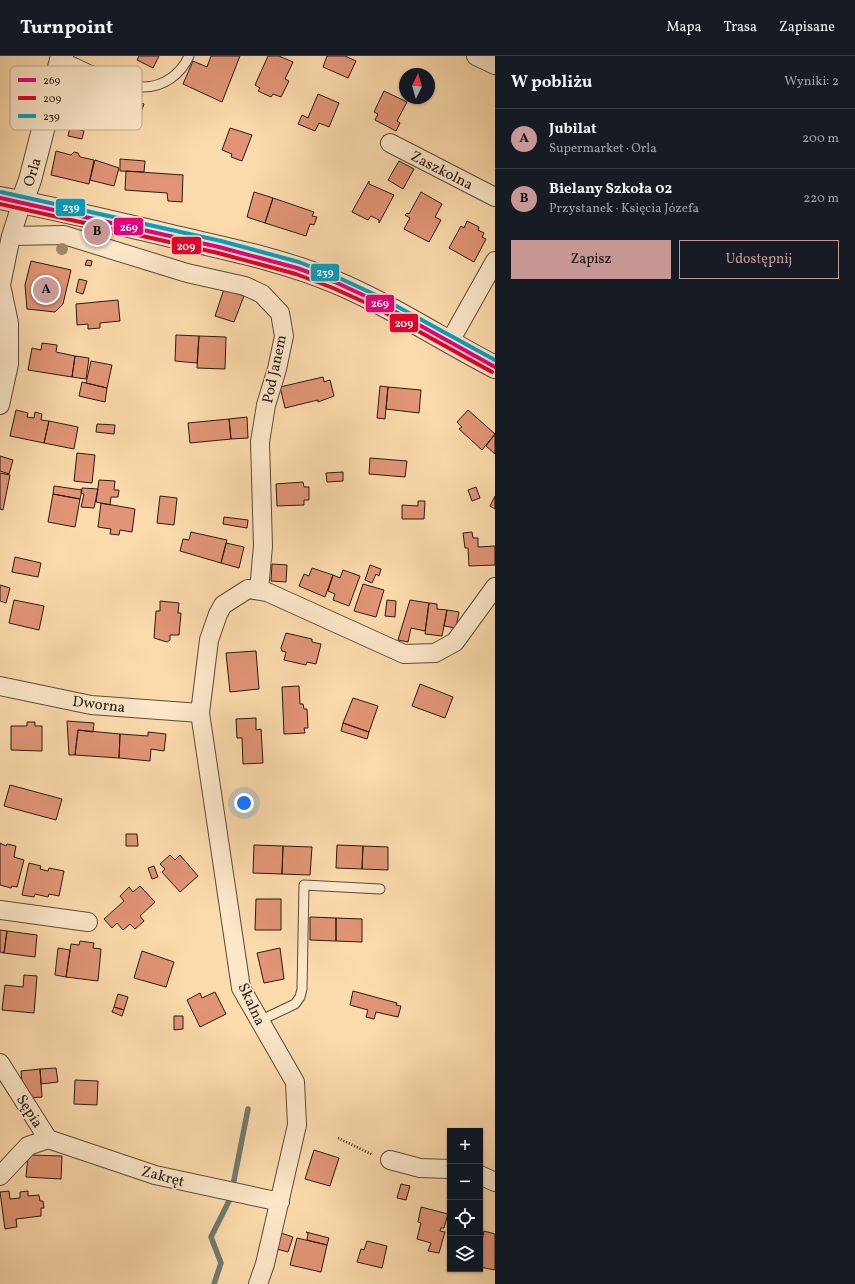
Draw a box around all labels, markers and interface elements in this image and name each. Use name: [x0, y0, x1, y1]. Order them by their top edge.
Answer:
text: Turnpoint: [20, 15, 113, 41]
text: Mapa: [667, 18, 702, 37]
text: Trasa: [724, 18, 757, 37]
text: Zapisane: [779, 18, 835, 37]
legend: [10, 66, 142, 130]
north arrow: [399, 68, 435, 104]
text: W pobliżu: [511, 71, 592, 94]
text: Wyniki: 2: [784, 73, 839, 91]
text: 269: [43, 74, 60, 89]
text: 209: [43, 92, 62, 107]
text: 239: [43, 110, 60, 125]
text: Jubilat: [549, 119, 597, 140]
text: A: [519, 130, 529, 148]
text: 200 m: [802, 130, 839, 148]
text: Supermarket · Orla: [549, 140, 657, 158]
street label: Zaszkolna: [406, 147, 476, 196]
street label: Orla: [19, 155, 48, 189]
text: Bielany Szkoła 02: [549, 179, 672, 200]
text: B: [520, 190, 528, 208]
text: 220 m: [803, 190, 839, 208]
line badge: 239: [55, 198, 86, 217]
text: Przystanek · Księcia Józefa: [549, 200, 699, 218]
text: 239: [62, 201, 80, 216]
pin: B: [84, 217, 110, 247]
line badge: 269: [113, 217, 144, 236]
text: 269: [120, 221, 138, 236]
line badge: 209: [171, 236, 202, 255]
text: 209: [177, 240, 195, 255]
button: Zapisz: [511, 240, 671, 279]
button: Udostępnij: [679, 240, 839, 279]
line badge: 239: [310, 263, 340, 282]
text: 239: [316, 266, 334, 281]
pin: A: [33, 275, 59, 305]
line badge: 269: [365, 294, 395, 313]
text: 269: [371, 297, 389, 312]
line badge: 209: [389, 313, 419, 333]
text: 209: [395, 317, 413, 332]
street label: Pod Janem: [258, 333, 293, 406]
street label: Dworna: [71, 692, 126, 719]
your location: [234, 793, 254, 813]
street label: Skalna: [232, 980, 270, 1029]
street label: Sępia: [10, 1091, 47, 1133]
map controls: [447, 1128, 483, 1272]
button: +: [447, 1128, 483, 1164]
street label: Zakręt: [139, 1162, 186, 1193]
button: −: [447, 1164, 483, 1200]
button: locate: [447, 1200, 483, 1236]
button: layers: [447, 1236, 483, 1272]

